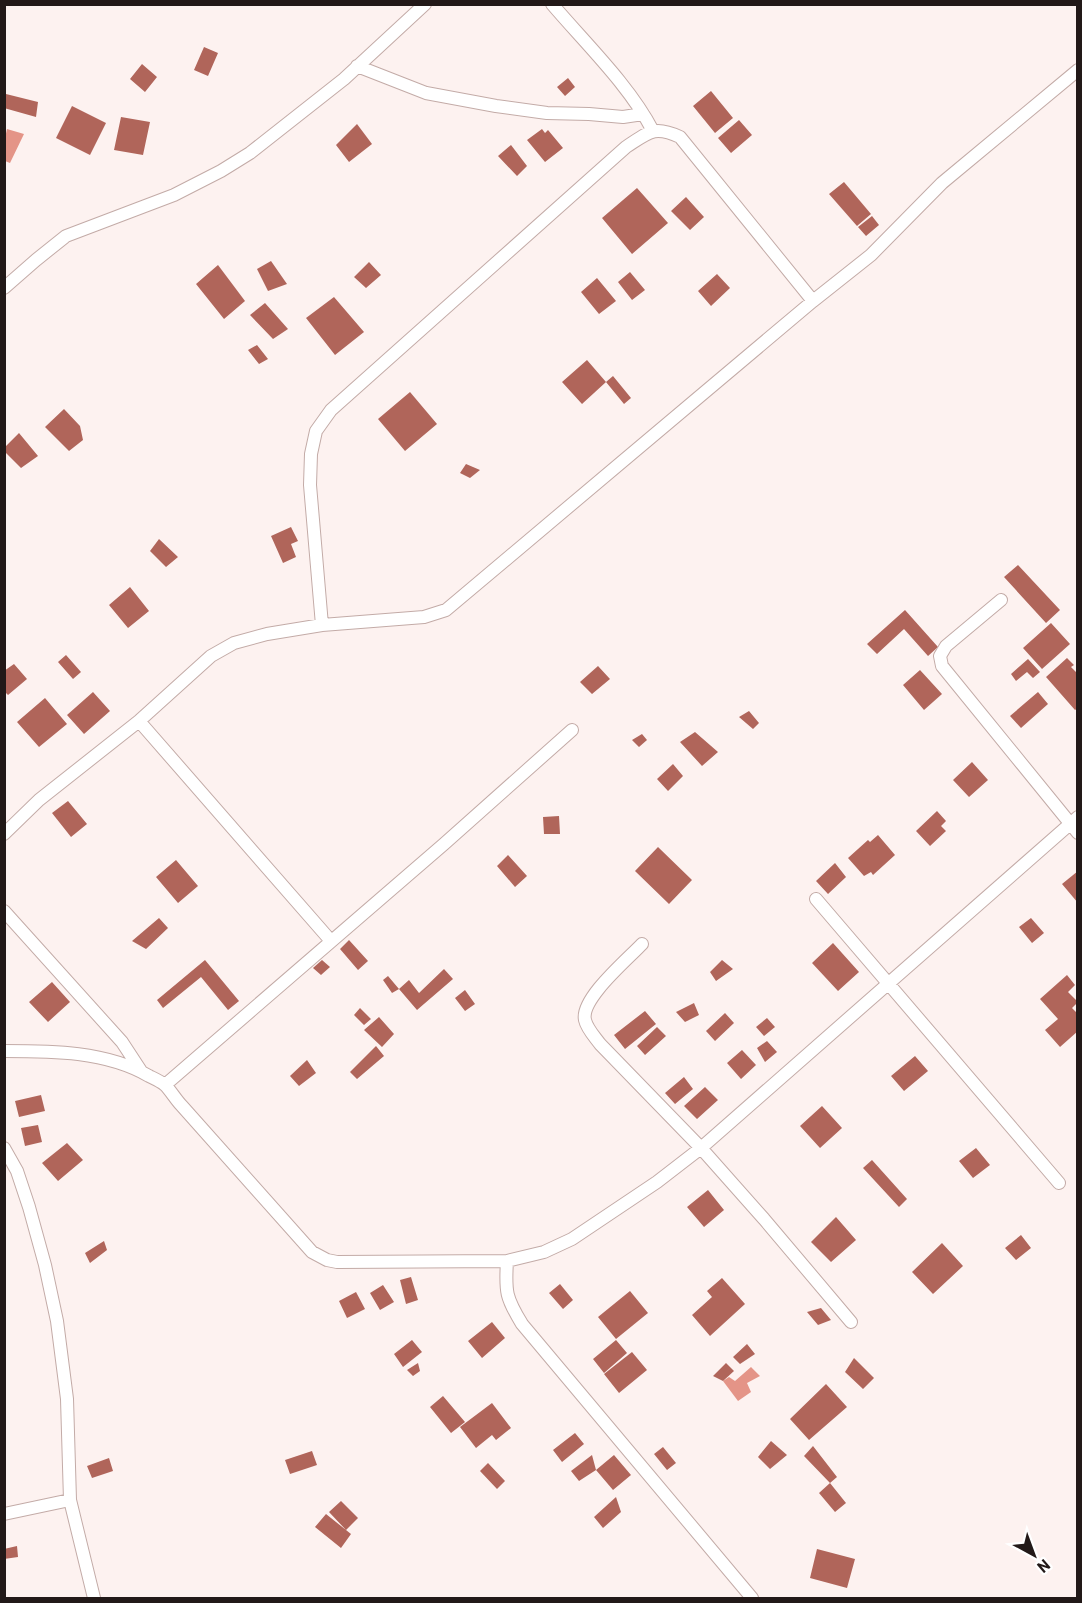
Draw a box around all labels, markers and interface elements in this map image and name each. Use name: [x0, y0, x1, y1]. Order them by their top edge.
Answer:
north arrow: [1004, 1525, 1064, 1585]
text: N: [1034, 1556, 1054, 1577]

